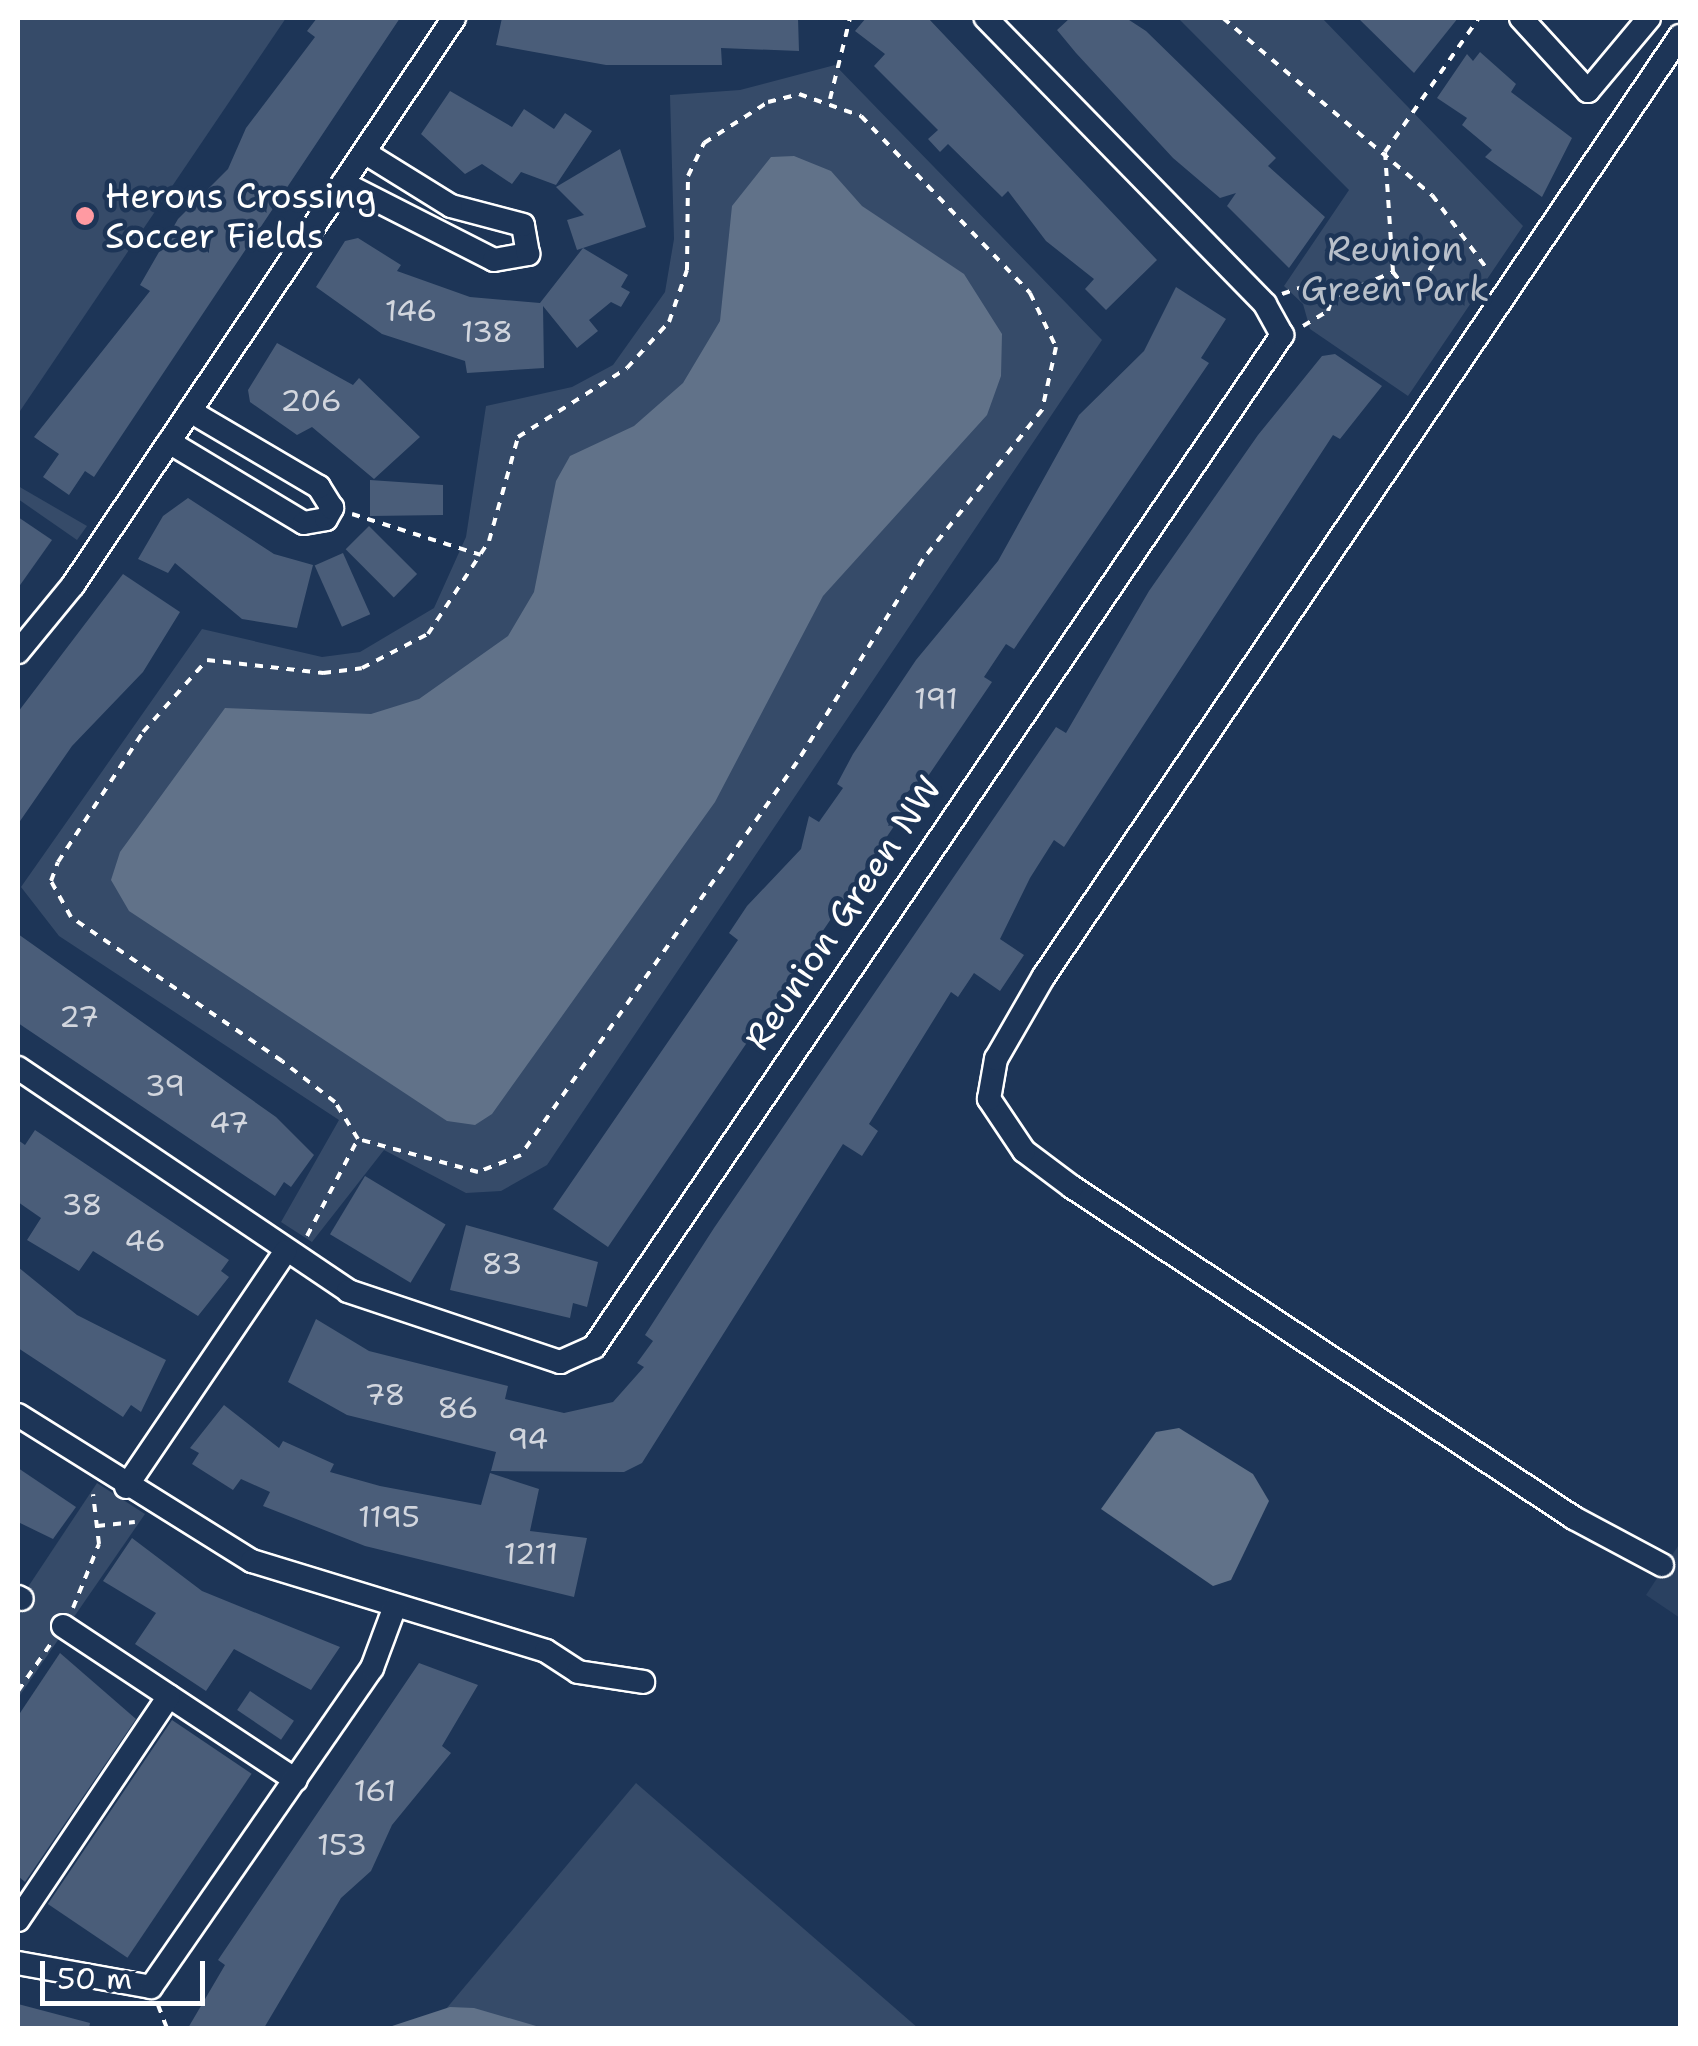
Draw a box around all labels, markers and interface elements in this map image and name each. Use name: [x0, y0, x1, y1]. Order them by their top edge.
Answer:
place label: Herons Crossing Soccer Fields: [105, 175, 376, 257]
marker: Herons Crossing Soccer Fields: [74, 205, 96, 227]
park label: Reunion Green Park: [1301, 228, 1489, 310]
house number: 146: [385, 293, 437, 329]
house number: 138: [461, 314, 513, 350]
house number: 206: [280, 383, 342, 419]
house number: 191: [914, 681, 958, 717]
street label: Reunion Green NW: [736, 768, 950, 1058]
house number: 27: [59, 999, 99, 1035]
house number: 39: [145, 1068, 185, 1104]
house number: 47: [209, 1105, 249, 1141]
house number: 38: [61, 1187, 103, 1223]
house number: 46: [124, 1223, 166, 1259]
house number: 83: [482, 1246, 522, 1282]
house number: 78: [365, 1377, 405, 1413]
house number: 86: [437, 1390, 479, 1426]
house number: 94: [508, 1421, 548, 1457]
house number: 1195: [358, 1499, 420, 1535]
house number: 1211: [504, 1536, 558, 1572]
house number: 161: [354, 1773, 396, 1809]
house number: 153: [317, 1827, 367, 1863]
scale bar: [45, 1941, 210, 2003]
text: 50 m: [57, 1958, 132, 1999]

